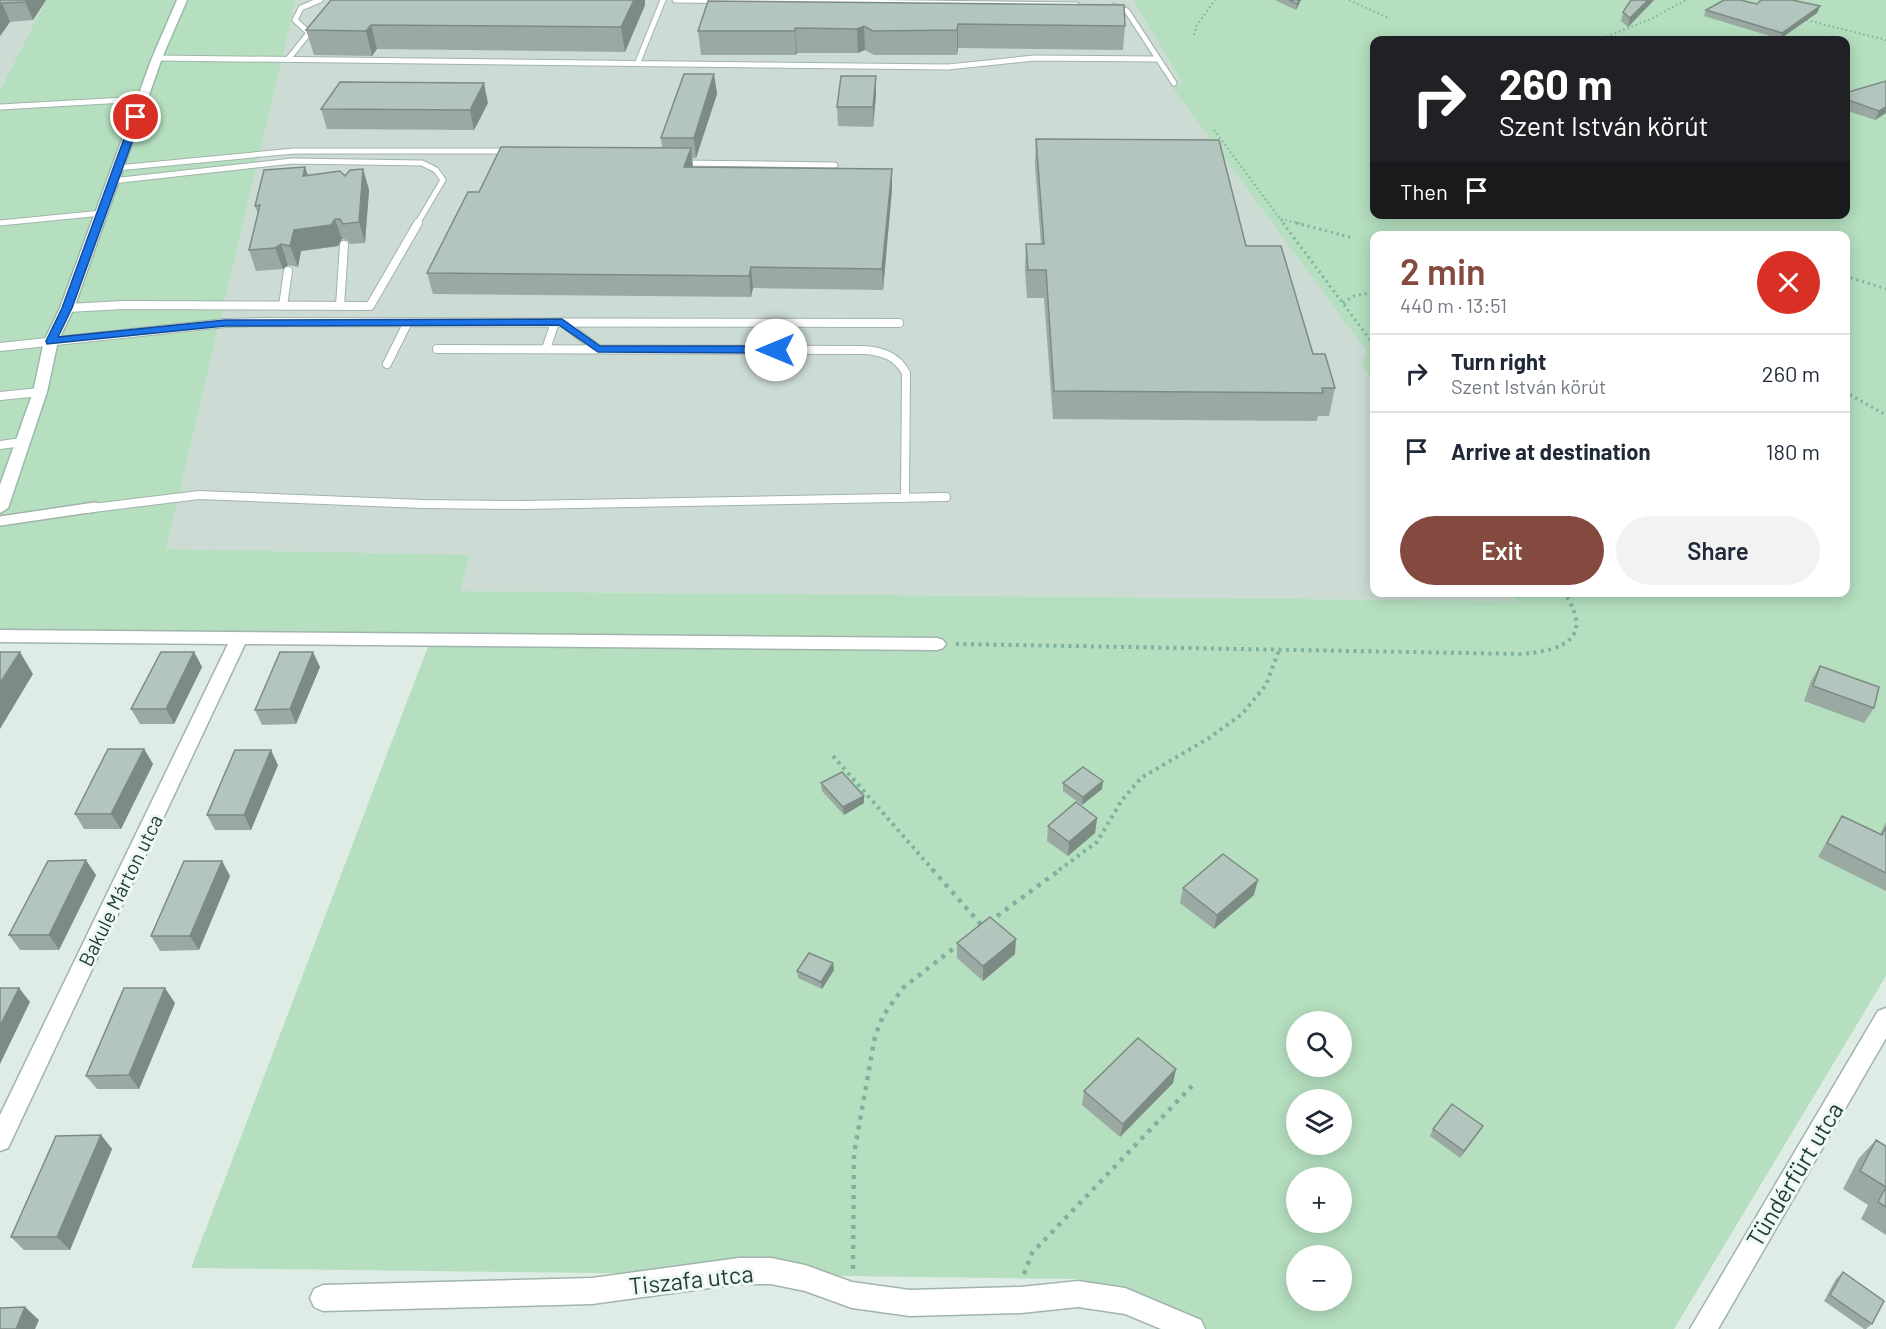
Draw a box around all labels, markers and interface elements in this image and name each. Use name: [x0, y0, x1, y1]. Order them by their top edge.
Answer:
text: 260 m: [1499, 58, 1612, 108]
icon: right: [1400, 60, 1478, 138]
pin: [110, 91, 161, 142]
icon: arrive: [119, 100, 152, 133]
text: Szent István körút: [1499, 109, 1709, 141]
icon: arrive: [1460, 174, 1493, 207]
text: Then: [1400, 178, 1448, 204]
text: 2 min: [1400, 249, 1486, 292]
button: close: [1757, 251, 1820, 314]
text: 440 m · 13:51: [1400, 293, 1507, 317]
position arrow: [744, 318, 808, 382]
text: Turn right: [1451, 348, 1546, 374]
icon: right: [1400, 357, 1433, 390]
text: 260 m: [1762, 360, 1820, 386]
text: Szent István körút: [1451, 374, 1606, 398]
icon: arrive: [1400, 435, 1433, 468]
text: Arrive at destination: [1451, 438, 1650, 464]
text: 180 m: [1766, 438, 1820, 464]
button: Exit: [1400, 516, 1604, 585]
button: Share: [1616, 516, 1820, 585]
street label: Bakule Márton utca: [73, 810, 167, 970]
map controls: [1286, 1011, 1352, 1311]
button: search: [1286, 1011, 1352, 1077]
button: layers: [1286, 1089, 1352, 1155]
street label: Tündérfürt utca: [1739, 1097, 1849, 1251]
button: +: [1286, 1167, 1352, 1233]
button: −: [1286, 1245, 1352, 1311]
street label: Tiszafa utca: [627, 1258, 755, 1300]

